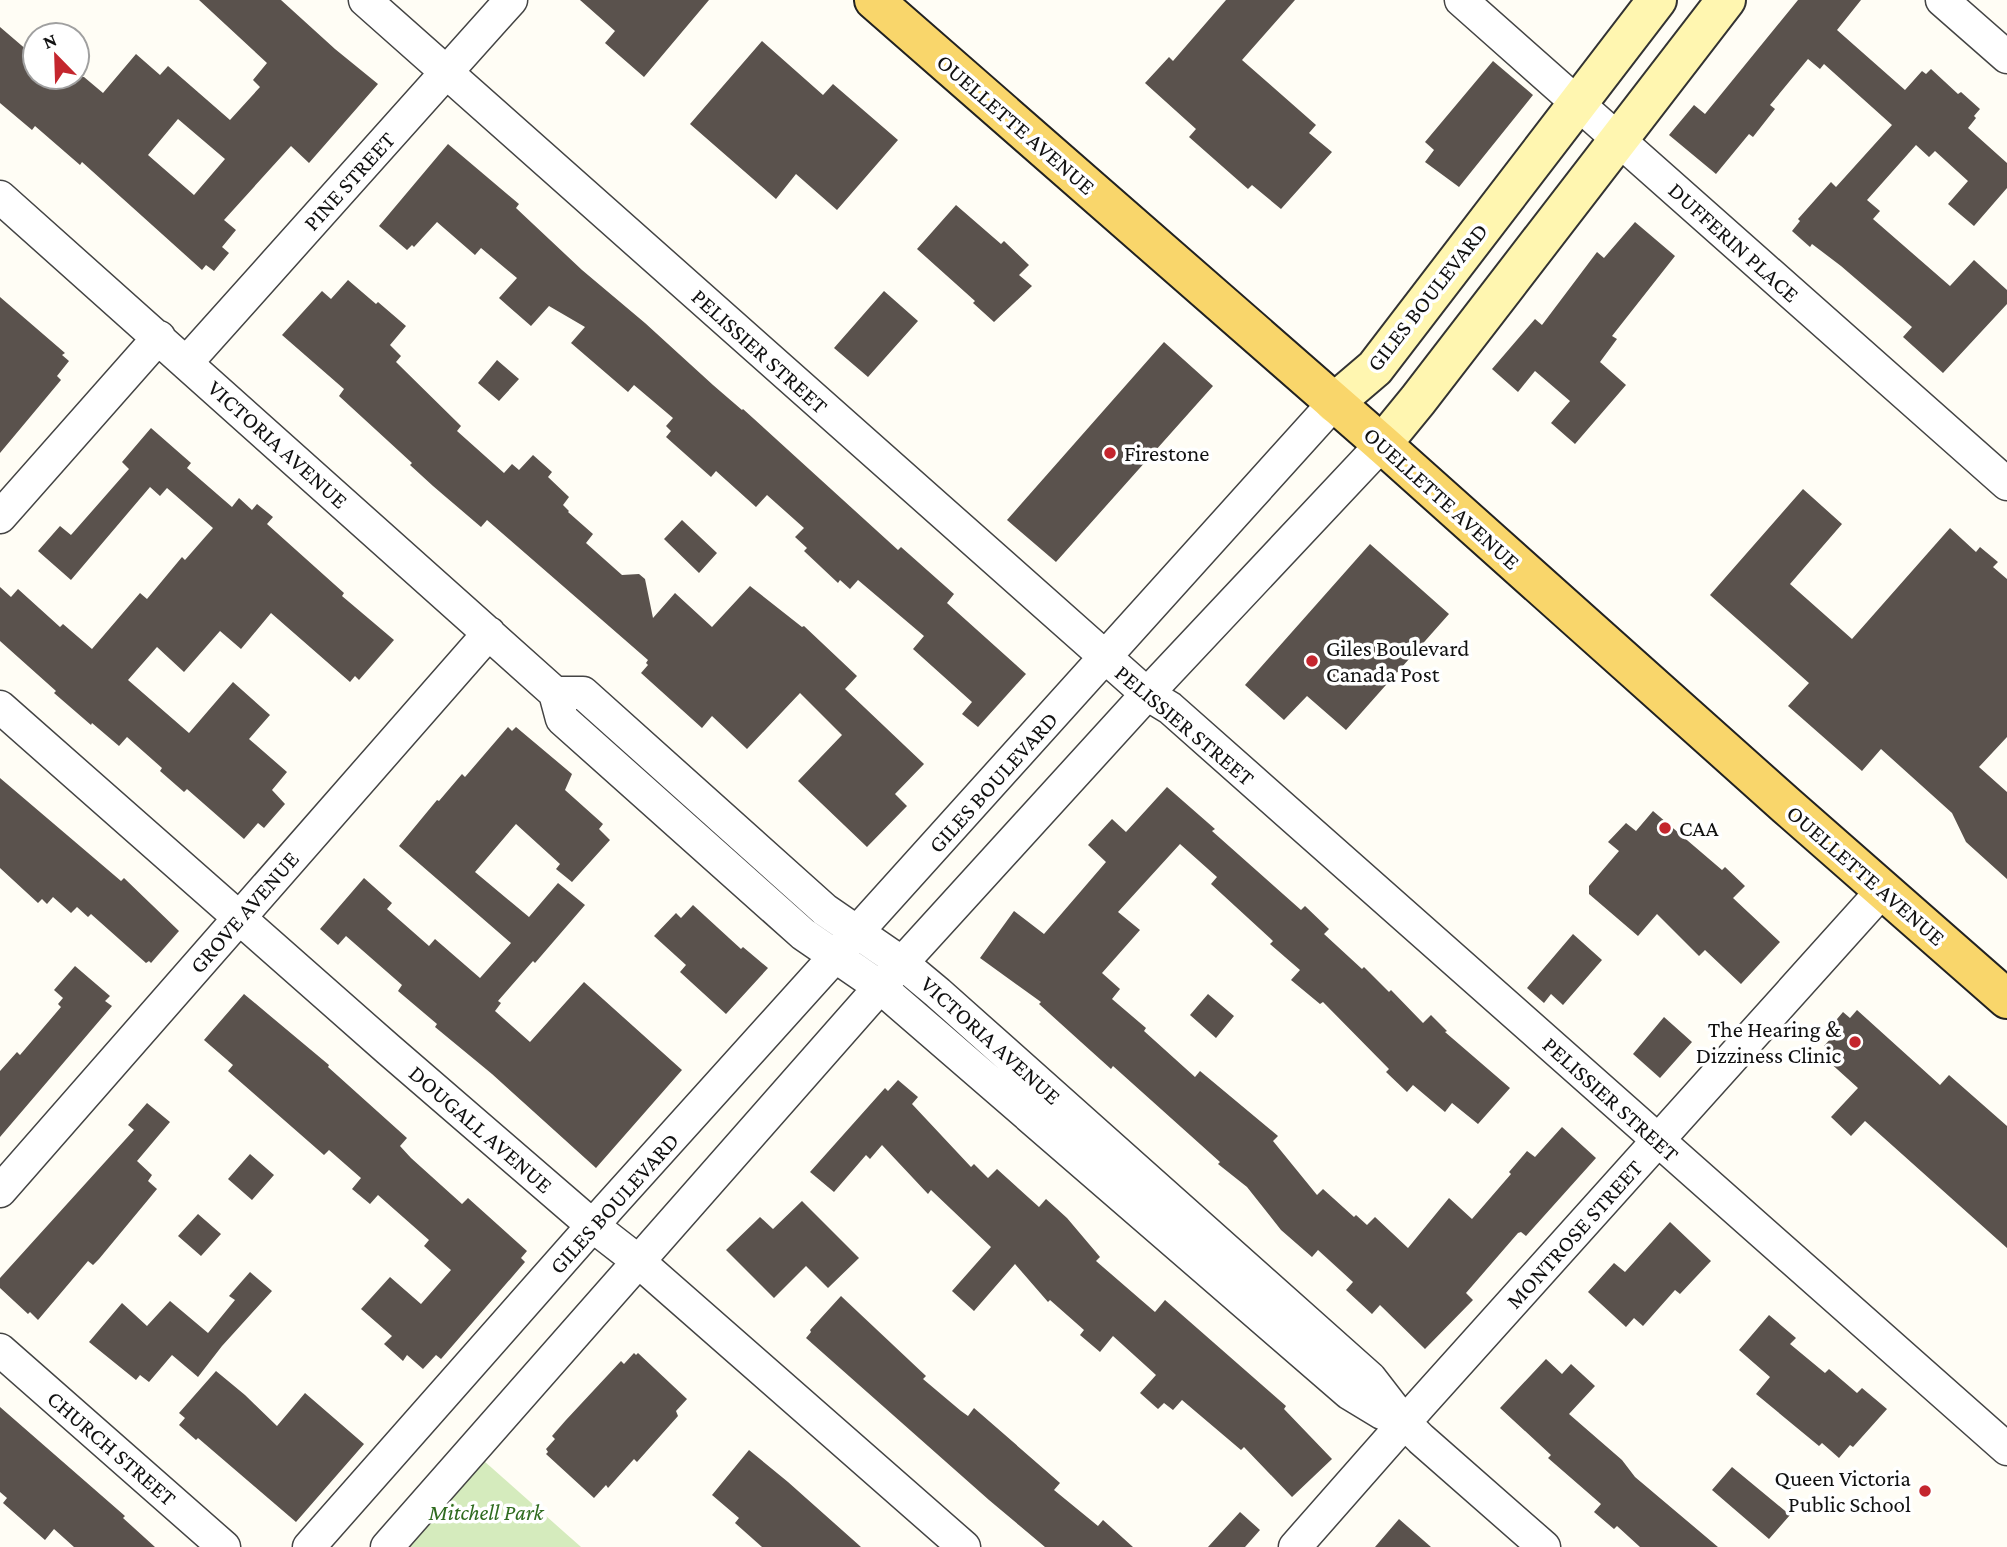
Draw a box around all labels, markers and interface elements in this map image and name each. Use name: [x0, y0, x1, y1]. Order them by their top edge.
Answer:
north arrow: [21, 21, 91, 91]
text: N: [39, 29, 60, 53]
street label: OUELLETTE AVENUE: [932, 48, 1100, 200]
street label: PINE STREET: [298, 126, 400, 236]
street label: DUFFERIN PLACE: [1663, 177, 1805, 307]
street label: GILES BOULEVARD: [1361, 218, 1493, 376]
street label: PELISSIER STREET: [687, 283, 834, 419]
street label: VICTORIA AVENUE: [203, 374, 353, 514]
street label: OUELLETTE AVENUE: [1359, 421, 1525, 575]
place label: Firestone: [1124, 440, 1209, 466]
marker: Firestone: [1102, 445, 1118, 461]
place label: Giles Boulevard Canada Post: [1326, 635, 1469, 687]
marker: Giles Boulevard Canada Post: [1304, 653, 1320, 669]
street label: PELISSIER STREET: [1110, 659, 1260, 791]
street label: GILES BOULEVARD: [923, 706, 1063, 858]
street label: OUELLETTE AVENUE: [1782, 799, 1950, 951]
place label: CAA: [1679, 815, 1719, 841]
marker: CAA: [1657, 820, 1673, 836]
street label: GROVE AVENUE: [184, 846, 304, 978]
street label: VICTORIA AVENUE: [916, 970, 1066, 1110]
place label: The Hearing & Dizziness Clinic: [1696, 1016, 1842, 1068]
street label: PELISSIER STREET: [1538, 1031, 1685, 1167]
marker: The Hearing & Dizziness Clinic: [1847, 1034, 1863, 1050]
street label: DOUGALL AVENUE: [404, 1060, 558, 1198]
street label: GILES BOULEVARD: [544, 1127, 684, 1279]
street label: MONTROSE STREET: [1500, 1154, 1648, 1314]
street label: CHURCH STREET: [42, 1385, 182, 1511]
place label: Queen Victoria Public School: [1774, 1465, 1911, 1517]
marker: Queen Victoria Public School: [1917, 1483, 1933, 1499]
park label: Mitchell Park: [427, 1499, 545, 1525]

